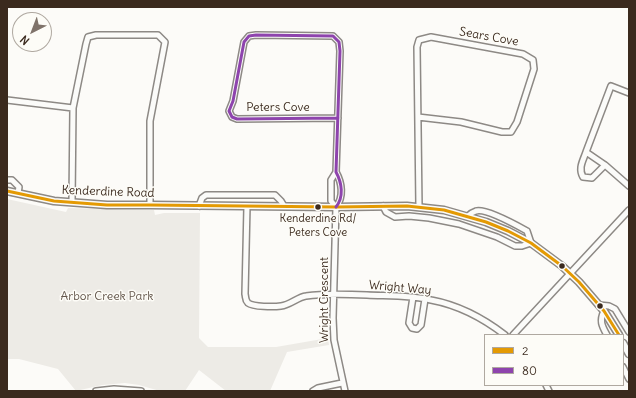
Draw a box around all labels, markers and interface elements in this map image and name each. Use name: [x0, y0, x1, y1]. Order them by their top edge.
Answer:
north arrow: [12, 12, 52, 52]
street label: Sears Cove: [458, 25, 520, 49]
text: N: [17, 32, 32, 48]
street label: Peters Cove: [246, 101, 310, 115]
street label: Kenderdine Road: [61, 183, 155, 201]
marker: Kenderdine Rd/ Peters Cove: [313, 202, 323, 212]
place label: Kenderdine Rd/ Peters Cove: [280, 212, 356, 238]
street label: Wright Crescent: [318, 257, 332, 343]
unlabelled marker: [557, 261, 567, 271]
street label: Wright Way: [368, 278, 432, 298]
park label: Arbor Creek Park: [61, 290, 153, 304]
unlabelled marker: [595, 301, 605, 311]
legend: [484, 334, 624, 386]
text: 2: [522, 343, 529, 358]
text: 80: [522, 363, 537, 378]

